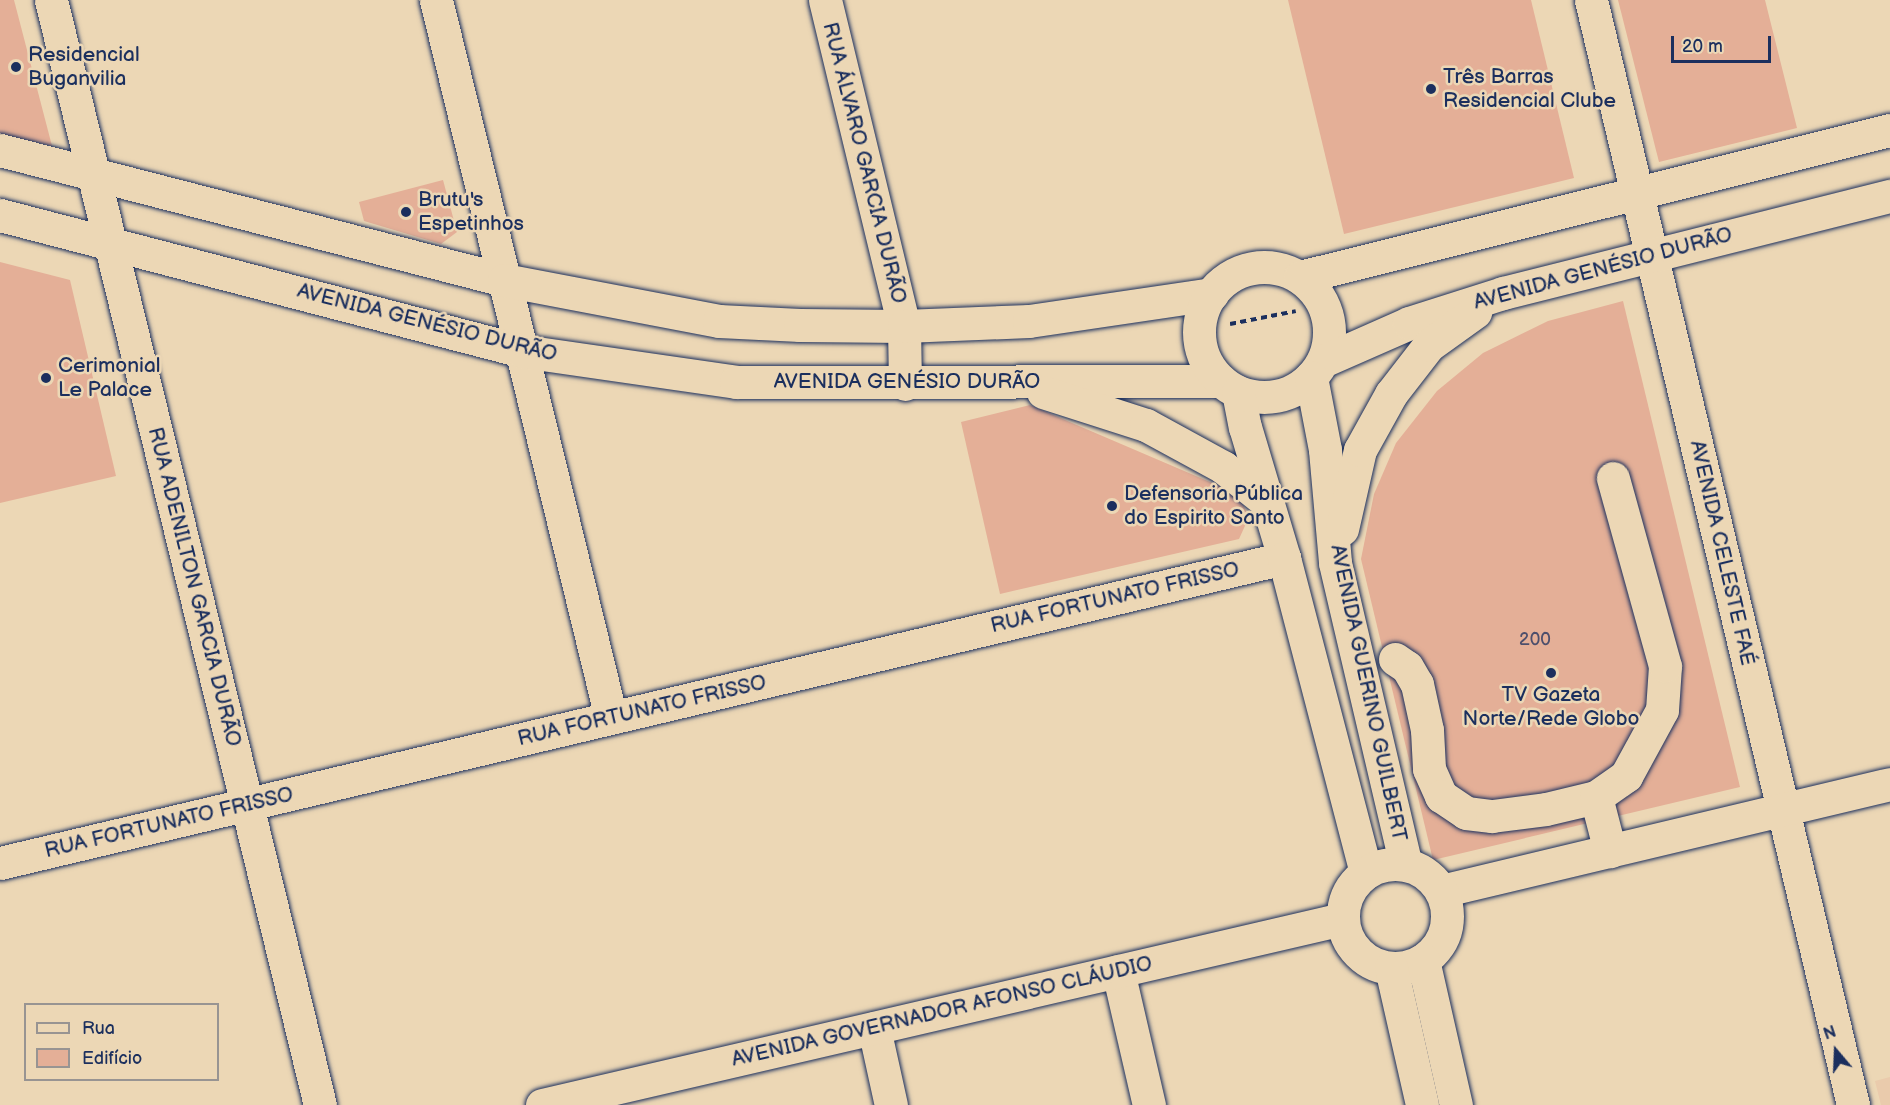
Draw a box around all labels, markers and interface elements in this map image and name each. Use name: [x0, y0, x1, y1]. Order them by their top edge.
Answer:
street label: RUA ÁLVARO GARCIA DURÃO: [817, 20, 911, 306]
scale bar: [1674, 24, 1774, 62]
text: 20 m: [1682, 36, 1723, 57]
place label: Residencial Buganvilia: [28, 42, 140, 92]
marker: Residencial Buganvilia: [9, 60, 23, 74]
place label: Três Barras Residencial Clube: [1443, 64, 1616, 114]
marker: Três Barras Residencial Clube: [1424, 82, 1438, 96]
place label: Brutu's Espetinhos: [418, 187, 524, 237]
marker: Brutu's Espetinhos: [399, 205, 413, 219]
street label: AVENIDA GENÉSIO DURÃO: [1471, 222, 1735, 316]
street label: AVENIDA GENÉSIO DURÃO: [295, 279, 559, 367]
place label: Cerimonial Le Palace: [58, 353, 161, 403]
street label: AVENIDA GENÉSIO DURÃO: [774, 369, 1040, 395]
marker: Cerimonial Le Palace: [39, 371, 53, 385]
street label: RUA ADENILTON GARCIA DURÃO: [142, 425, 246, 749]
street label: AVENIDA CELESTE FAÉ: [1684, 438, 1760, 668]
place label: Defensoria Pública do Espirito Santo: [1124, 481, 1303, 531]
marker: Defensoria Pública do Espirito Santo: [1105, 499, 1119, 513]
street label: AVENIDA GUERINO GUILBERT: [1324, 542, 1412, 844]
street label: RUA FORTUNATO FRISSO: [988, 557, 1242, 639]
house number: 200: [1519, 629, 1551, 651]
marker: TV Gazeta Norte/Rede Globo: [1544, 666, 1558, 680]
street label: RUA FORTUNATO FRISSO: [515, 670, 769, 752]
place label: TV Gazeta Norte/Rede Globo: [1463, 682, 1639, 732]
street label: RUA FORTUNATO FRISSO: [42, 782, 296, 864]
street label: AVENIDA GOVERNADOR AFONSO CLÁUDIO: [729, 951, 1155, 1073]
legend: [24, 1003, 219, 1081]
text: Rua: [82, 1018, 115, 1039]
north arrow: [1806, 1021, 1866, 1081]
text: N: [1821, 1023, 1839, 1044]
text: Edifício: [82, 1048, 142, 1069]

